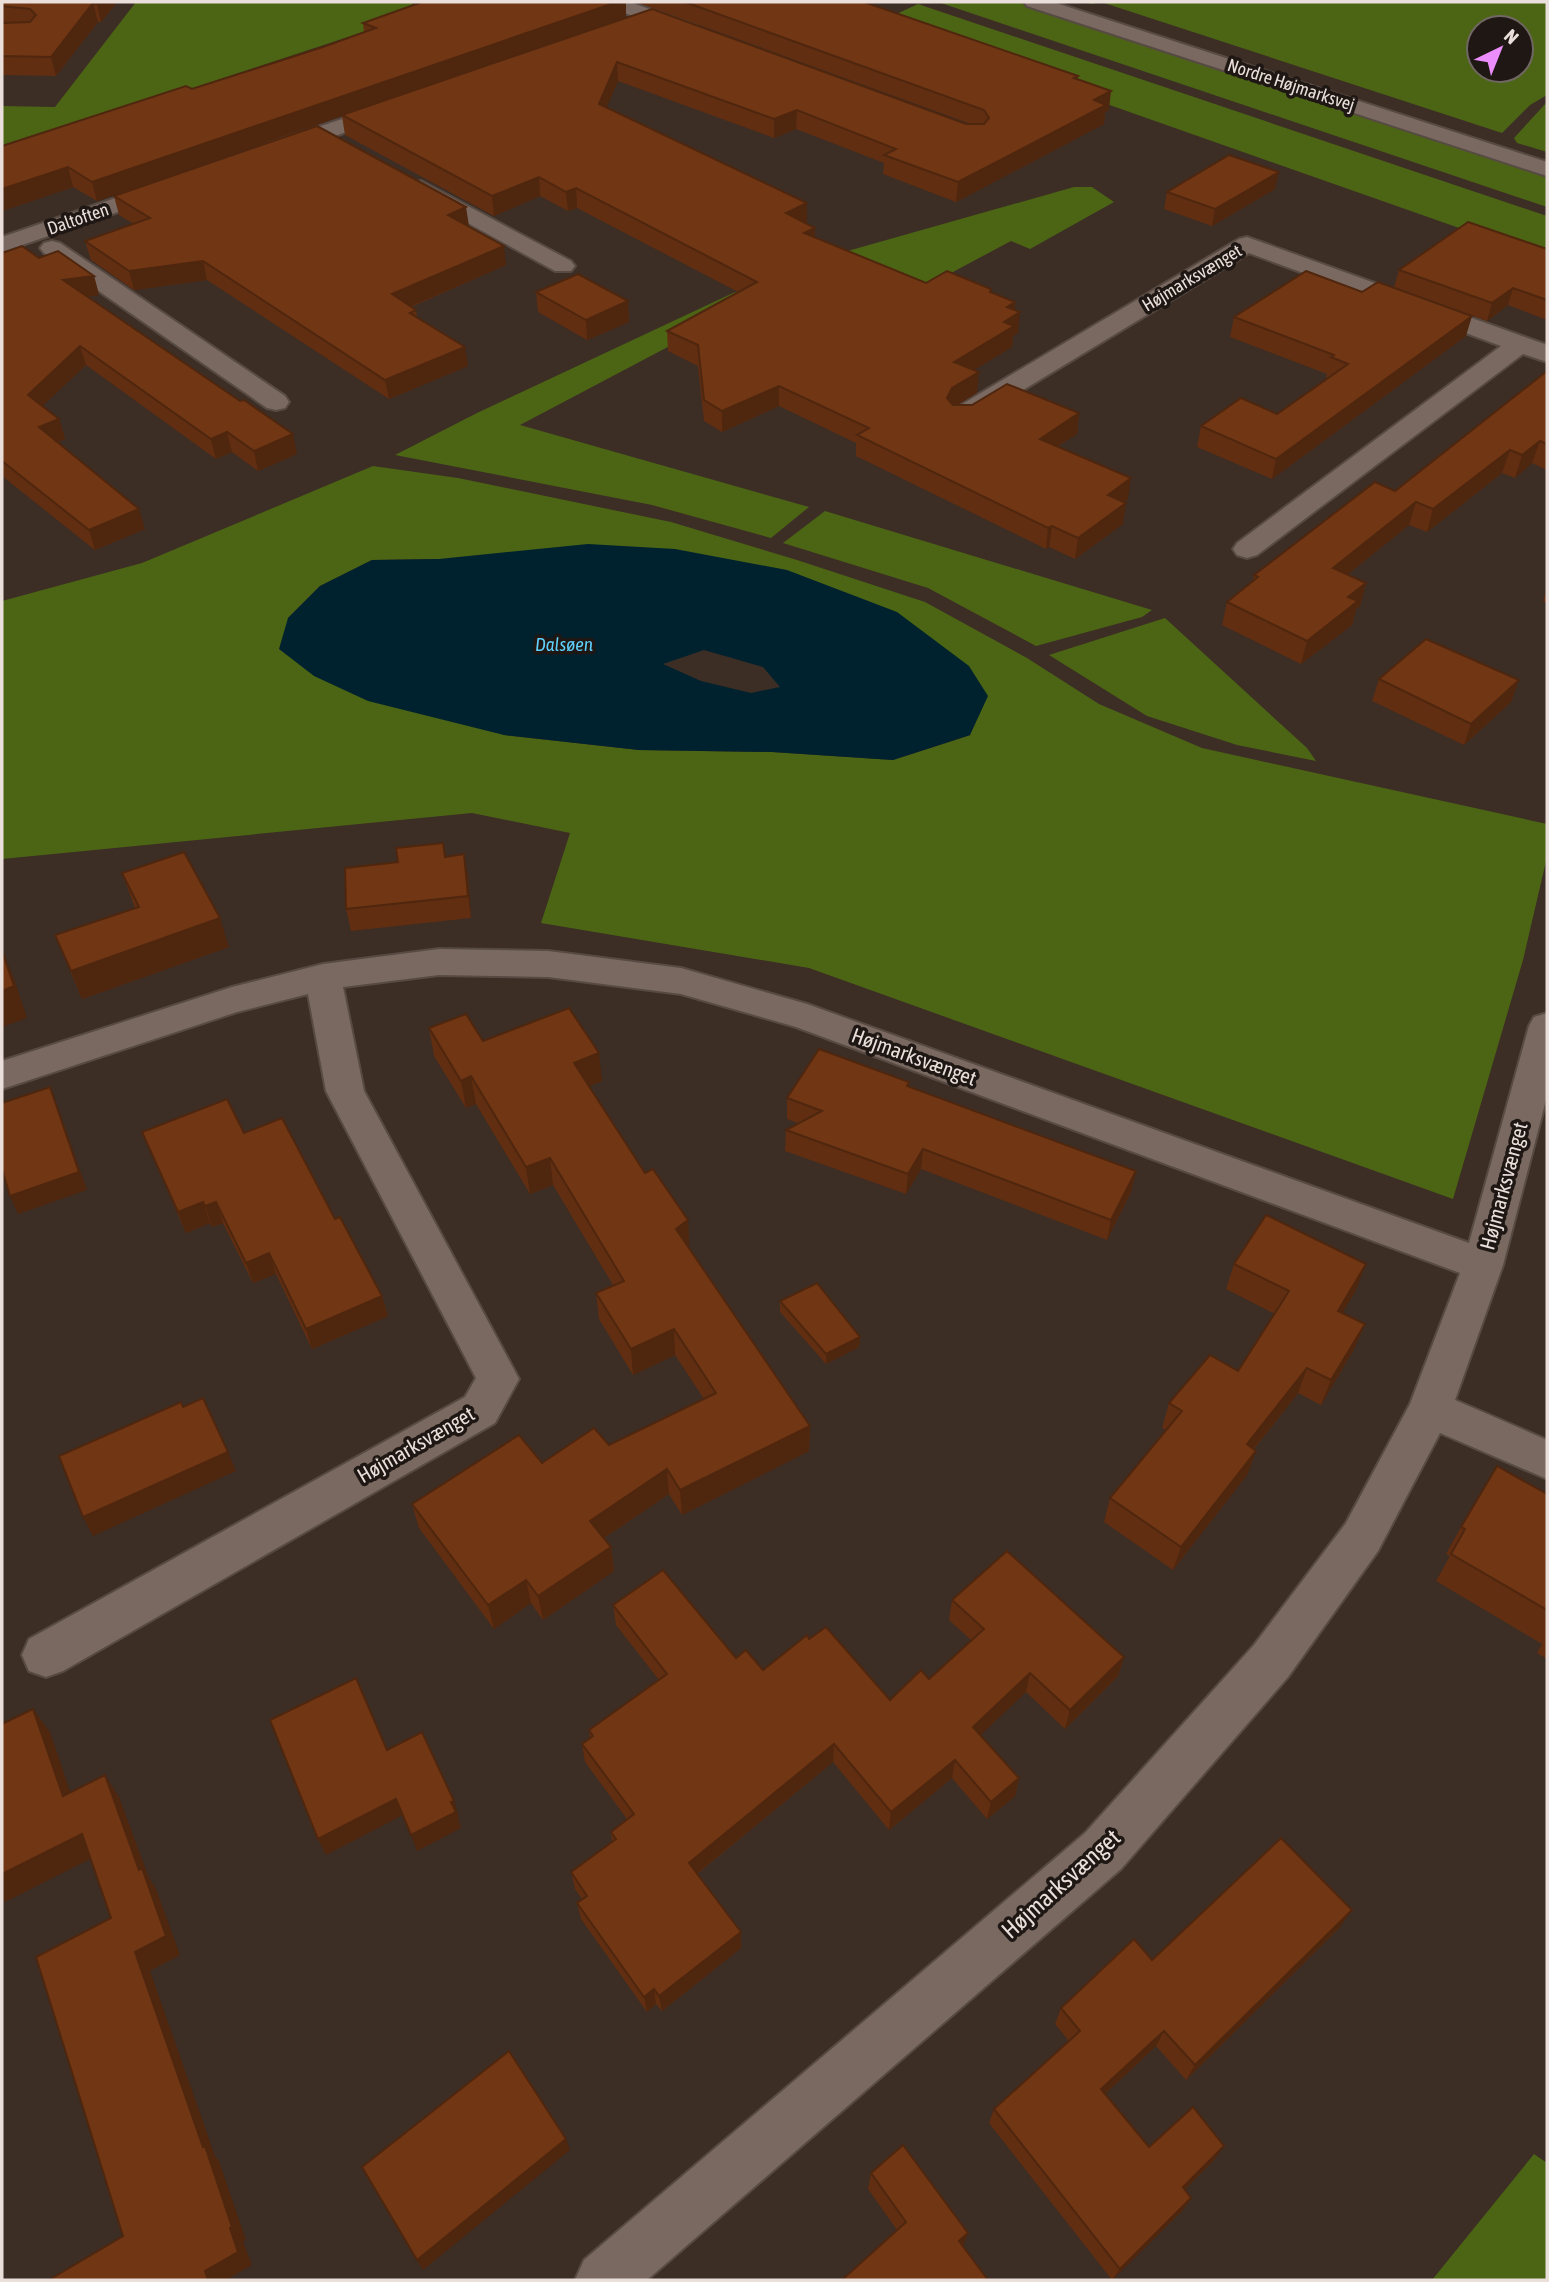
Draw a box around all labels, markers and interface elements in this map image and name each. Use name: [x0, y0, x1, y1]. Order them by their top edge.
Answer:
north arrow: [1465, 14, 1535, 84]
text: N: [1500, 25, 1523, 48]
street label: Nordre Højmarksvej: [1225, 54, 1357, 115]
street label: Daltoften: [44, 198, 111, 239]
street label: Højmarksvænget: [1138, 240, 1245, 316]
water label: Dalsøen: [535, 633, 593, 655]
street label: Højmarksvænget: [849, 1022, 980, 1090]
street label: Højmarksvænget: [1474, 1119, 1532, 1252]
street label: Højmarksvænget: [353, 1401, 478, 1487]
street label: Højmarksvænget: [996, 1823, 1125, 1944]

